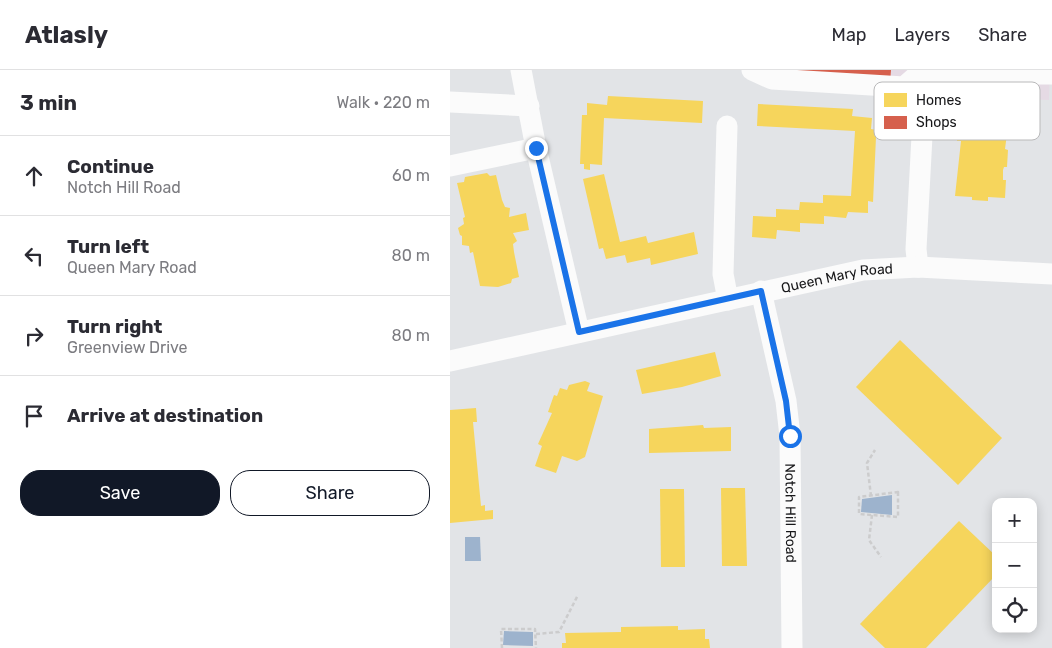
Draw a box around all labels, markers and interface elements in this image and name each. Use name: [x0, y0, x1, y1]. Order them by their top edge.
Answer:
text: Atlasly: [25, 21, 108, 49]
text: Map: [832, 24, 867, 46]
text: Layers: [895, 24, 950, 46]
text: Share: [978, 24, 1027, 46]
legend: [874, 82, 1040, 140]
text: 3 min: [20, 90, 77, 115]
text: Homes: [916, 92, 961, 109]
text: Walk · 220 m: [337, 93, 430, 112]
text: Shops: [916, 114, 957, 131]
route end: [525, 137, 548, 160]
text: Continue: [67, 155, 154, 178]
icon: ahead: [20, 162, 48, 190]
text: 60 m: [392, 166, 430, 185]
text: Notch Hill Road: [67, 178, 181, 197]
text: Turn left: [67, 235, 149, 258]
icon: left: [20, 242, 48, 270]
text: 80 m: [392, 246, 430, 265]
text: Queen Mary Road: [67, 258, 197, 277]
street label: Queen Mary Road: [779, 260, 893, 297]
text: Turn right: [67, 315, 162, 338]
icon: right: [20, 322, 48, 350]
text: 80 m: [392, 326, 430, 345]
text: Greenview Drive: [67, 338, 188, 357]
icon: arrive: [20, 402, 48, 430]
text: Arrive at destination: [67, 404, 263, 427]
route start: [779, 425, 802, 448]
street label: Notch Hill Road: [781, 463, 799, 563]
button: Save: [20, 470, 220, 516]
button: Share: [230, 470, 430, 516]
map controls: [992, 498, 1037, 633]
button: +: [992, 498, 1037, 543]
button: −: [992, 543, 1037, 588]
button: locate: [992, 588, 1037, 633]

